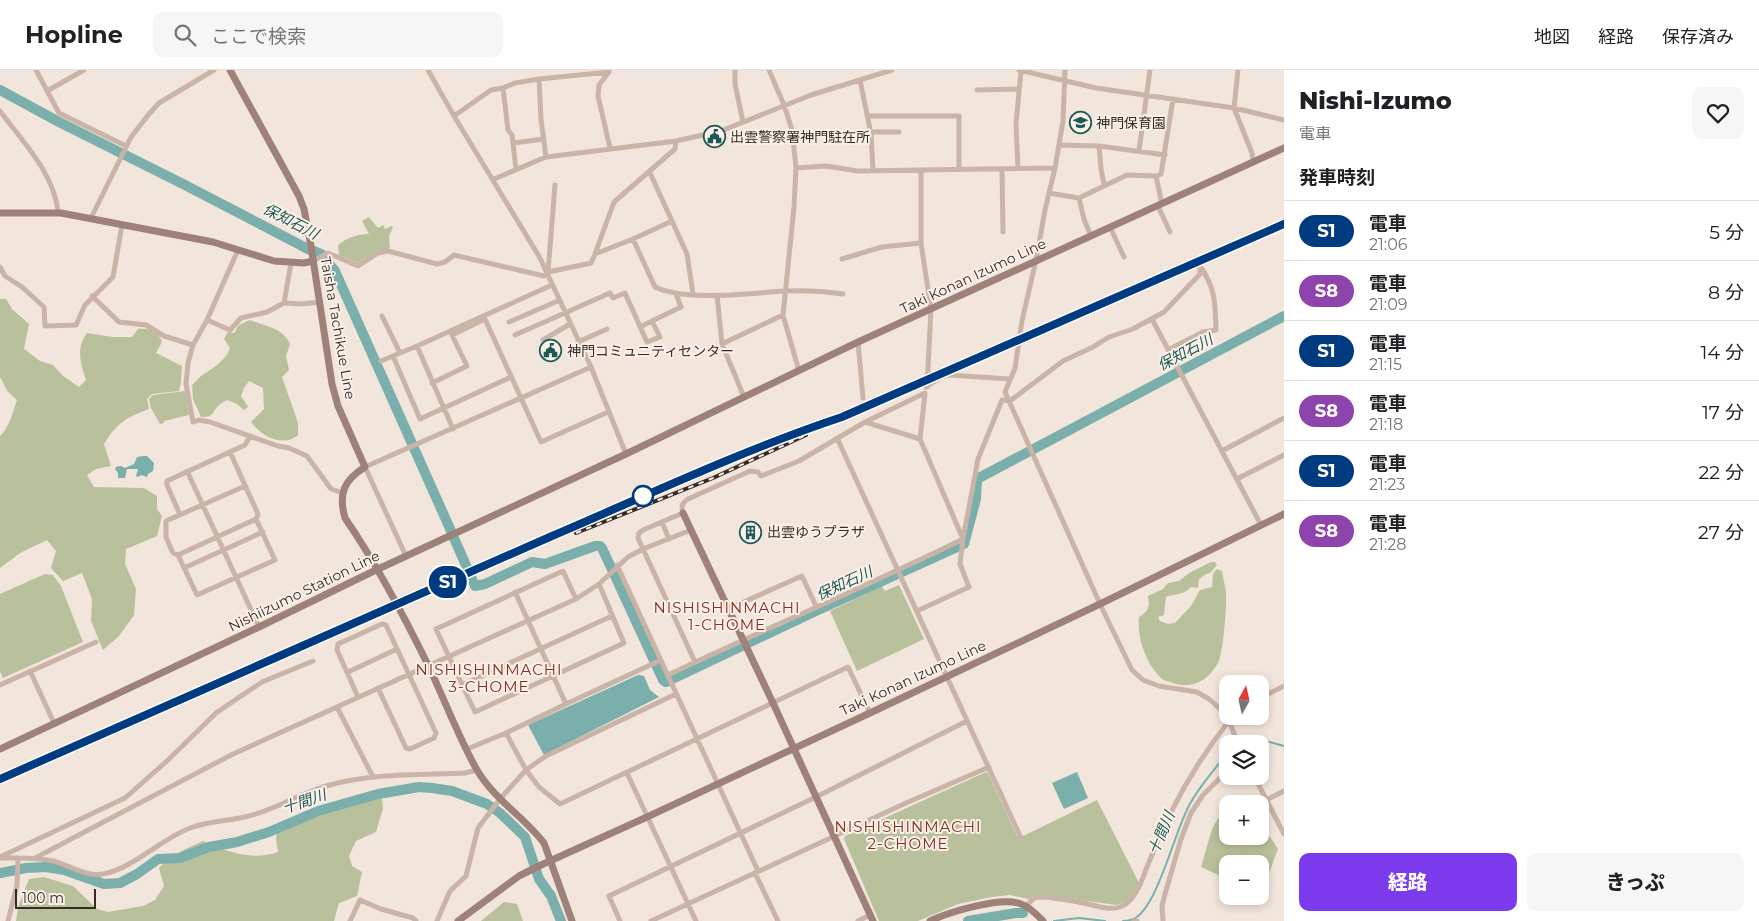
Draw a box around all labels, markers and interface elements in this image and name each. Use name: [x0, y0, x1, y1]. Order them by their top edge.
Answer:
search box: [153, 12, 503, 57]
text: Hopline: [25, 20, 123, 49]
icon: search: [171, 21, 199, 49]
text: ここで検索: [211, 25, 306, 48]
text: 地図: [1534, 26, 1570, 48]
text: 経路: [1598, 26, 1634, 48]
text: 保存済み: [1662, 26, 1734, 48]
text: Nishi-Izumo: [1299, 86, 1452, 115]
button: heart: [1692, 87, 1744, 139]
school or university icon: 神門保育園: [1068, 111, 1092, 135]
place label: 神門保育園: [1096, 114, 1166, 132]
text: 電車: [1299, 124, 1331, 143]
public building icon: 出雲警察署神門駐在所: [702, 125, 726, 149]
place label: 出雲警察署神門駐在所: [730, 128, 870, 146]
text: 発車時刻: [1299, 166, 1375, 189]
water label: 保知石川: [260, 199, 324, 244]
text: 電車: [1369, 212, 1407, 235]
text: S1: [1317, 220, 1336, 242]
text: 5 分: [1709, 221, 1744, 244]
street label: Taki Konan Izumo Line: [897, 234, 1049, 318]
text: 21:06: [1369, 235, 1408, 254]
street label: Taisha Tachikue Line: [317, 255, 359, 401]
text: 電車: [1369, 272, 1407, 295]
text: S8: [1315, 280, 1338, 302]
text: 8 分: [1708, 281, 1744, 304]
text: 21:09: [1369, 295, 1408, 314]
water label: 保知石川: [1154, 329, 1218, 374]
text: 電車: [1369, 332, 1407, 355]
public building icon: 神門コミュニティセンター: [539, 339, 563, 363]
text: S1: [1317, 340, 1336, 362]
text: 14 分: [1701, 341, 1744, 364]
place label: 神門コミュニティセンター: [567, 342, 734, 360]
text: 21:15: [1369, 355, 1402, 374]
text: 電車: [1369, 392, 1407, 415]
text: S8: [1315, 400, 1338, 422]
text: 17 分: [1702, 401, 1744, 424]
text: 21:18: [1369, 415, 1403, 434]
text: 電車: [1369, 452, 1407, 475]
text: S1: [1317, 460, 1336, 482]
text: 22 分: [1698, 461, 1744, 484]
text: 21:23: [1369, 475, 1405, 494]
unlabelled marker: [632, 485, 654, 507]
text: 電車: [1369, 512, 1407, 535]
building icon: 出雲ゆうプラザ: [739, 520, 763, 544]
text: S8: [1315, 520, 1338, 542]
text: 27 分: [1698, 521, 1744, 544]
place label: 出雲ゆうプラザ: [767, 523, 865, 541]
text: 21:28: [1369, 535, 1407, 554]
street label: Nishiizumo Station Line: [225, 546, 383, 636]
water label: 保知石川: [813, 561, 877, 604]
line badge: S1: [426, 566, 470, 598]
text: S1: [439, 571, 457, 593]
district label: NISHISHINMACHI 1-CHOME: [653, 598, 801, 634]
street label: Taki Konan Izumo Line: [837, 636, 989, 720]
district label: NISHISHINMACHI 3-CHOME: [415, 660, 563, 696]
north arrow: [1219, 675, 1269, 725]
map controls: [1219, 675, 1269, 905]
button: layers: [1219, 735, 1269, 785]
water label: 十間川: [280, 784, 330, 817]
button: +: [1219, 795, 1269, 845]
water label: 十間川: [1143, 807, 1179, 857]
district label: NISHISHINMACHI 2-CHOME: [834, 817, 982, 853]
button: 経路: [1299, 853, 1517, 911]
button: きっぷ: [1527, 853, 1744, 911]
button: −: [1219, 855, 1269, 905]
scale bar: [15, 886, 96, 909]
text: 100 m: [22, 889, 64, 907]

